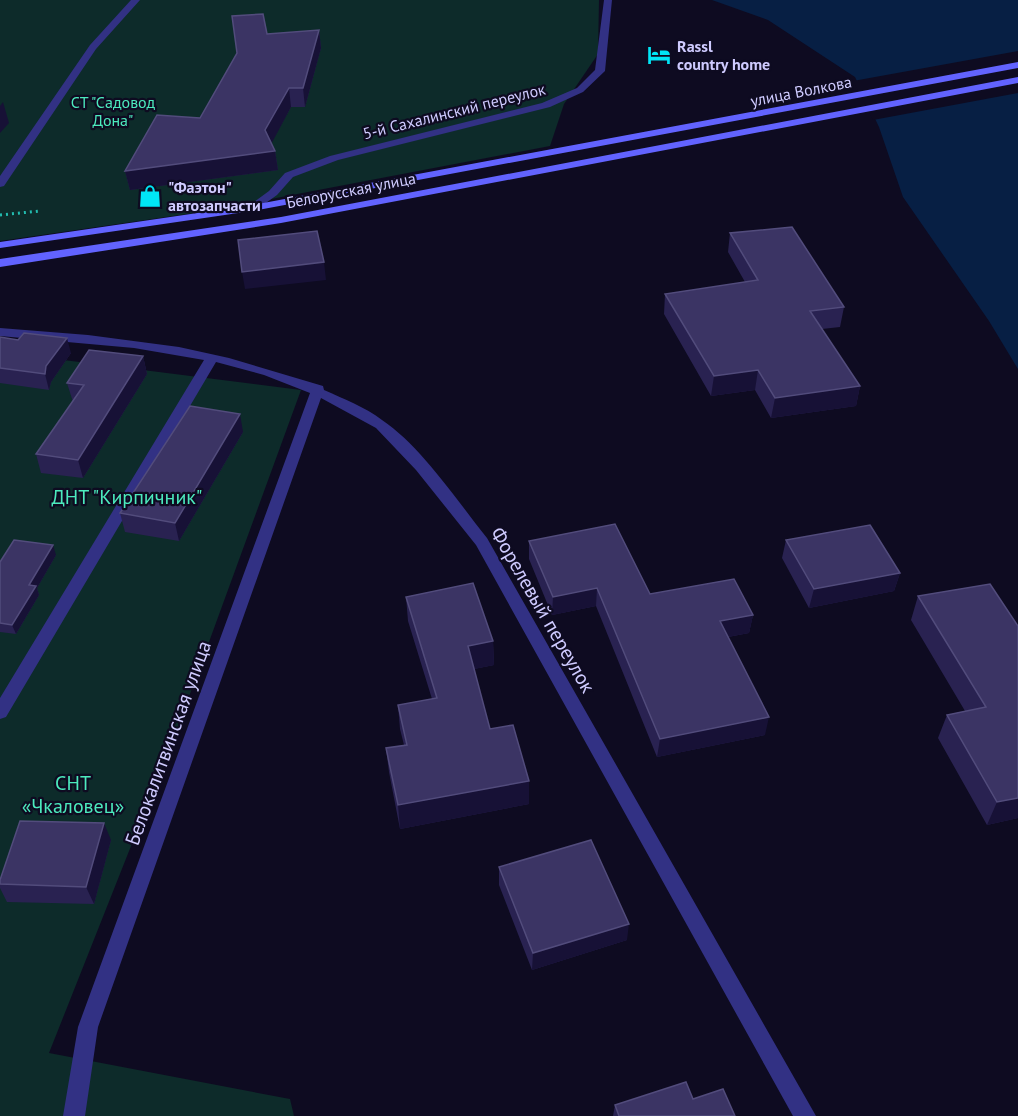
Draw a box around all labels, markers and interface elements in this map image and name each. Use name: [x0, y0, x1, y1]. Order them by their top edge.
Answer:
place label: Rassl country home: [677, 36, 770, 74]
hotel icon: Rassl country home: [646, 42, 672, 68]
street label: улица Волкова: [749, 71, 853, 111]
street label: 5-й Сахалинский переулок: [361, 79, 548, 143]
park label: СТ "Садовод Дона": [71, 92, 156, 130]
street label: Белорусская улица: [285, 168, 417, 212]
place label: "Фаэтон" автозапчасти: [168, 177, 261, 215]
shop icon: "Фаэтон" автозапчасти: [137, 183, 163, 209]
park label: ДНТ "Кирпичник": [51, 484, 203, 510]
street label: Форелевый переулок: [485, 522, 601, 698]
street label: Белокалитвинская улица: [119, 637, 217, 849]
park label: СНТ «Чкаловец»: [22, 770, 124, 819]

